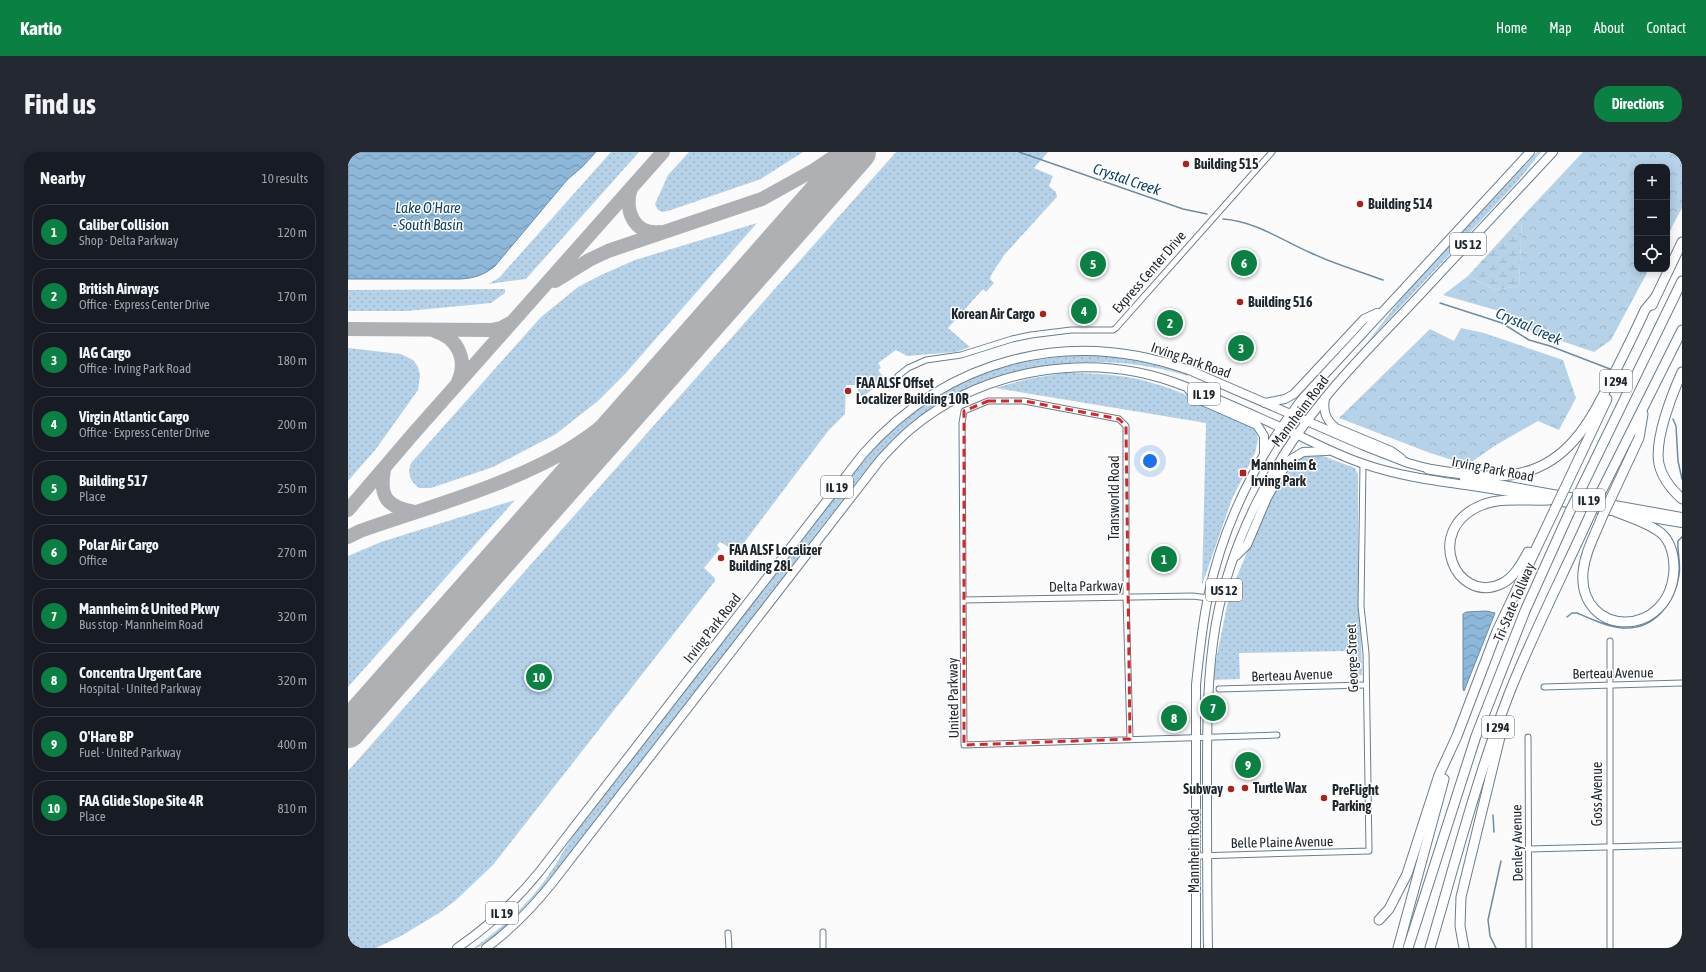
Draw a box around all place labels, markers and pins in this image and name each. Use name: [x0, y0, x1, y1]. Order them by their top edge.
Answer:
place label: Building 515: [1194, 156, 1259, 172]
marker: Building 515: [1181, 159, 1191, 169]
place label: Building 514: [1368, 196, 1433, 212]
marker: Building 514: [1355, 199, 1365, 209]
pin: 6: [1231, 248, 1257, 278]
pin: 5: [1080, 249, 1106, 279]
place label: Building 516: [1248, 294, 1313, 310]
pin: 4: [1071, 296, 1097, 326]
marker: Building 516: [1235, 297, 1245, 307]
place label: Korean Air Cargo: [951, 306, 1035, 322]
pin: 2: [1157, 308, 1183, 338]
marker: Korean Air Cargo: [1038, 309, 1048, 319]
pin: 3: [1228, 333, 1254, 363]
place label: FAA ALSF Offset Localizer Building 10R: [856, 375, 969, 407]
marker: FAA ALSF Offset Localizer Building 10R: [843, 386, 853, 396]
place label: Mannheim & Irving Park: [1251, 457, 1317, 489]
marker: Mannheim & Irving Park: [1238, 468, 1248, 478]
place label: FAA ALSF Localizer Building 28L: [729, 542, 823, 574]
pin: 1: [1151, 544, 1177, 574]
marker: FAA ALSF Localizer Building 28L: [716, 553, 726, 563]
pin: 10: [526, 662, 552, 692]
pin: 7: [1200, 693, 1226, 723]
pin: 8: [1161, 703, 1187, 733]
pin: 9: [1235, 750, 1261, 780]
place label: Turtle Wax: [1253, 780, 1307, 796]
place label: Subway: [1183, 781, 1223, 797]
place label: PreFlight Parking: [1332, 782, 1379, 814]
marker: Turtle Wax: [1240, 783, 1250, 793]
marker: Subway: [1226, 784, 1236, 794]
marker: PreFlight Parking: [1319, 793, 1329, 803]

